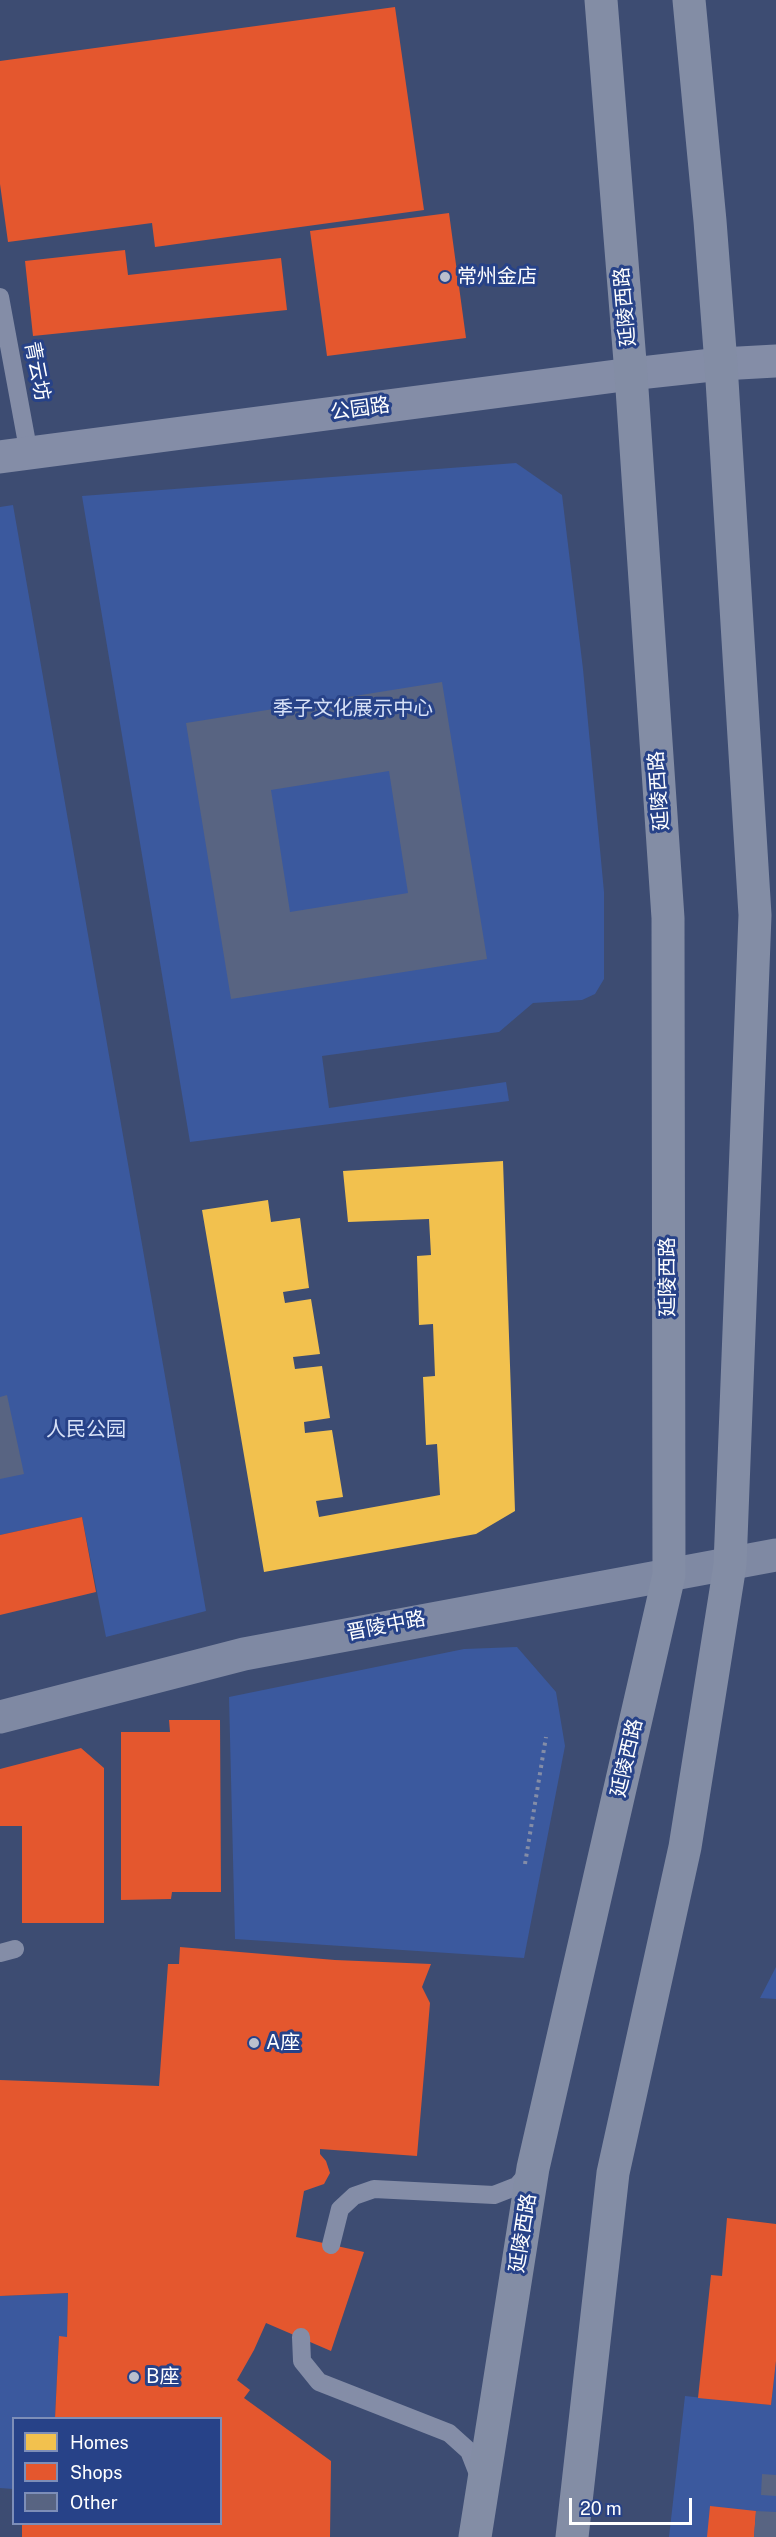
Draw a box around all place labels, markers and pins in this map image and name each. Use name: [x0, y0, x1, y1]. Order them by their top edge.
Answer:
place label: 常州金店: [457, 265, 537, 289]
marker: 常州金店: [438, 270, 452, 284]
place label: A座: [266, 2031, 300, 2055]
marker: A座: [247, 2036, 261, 2050]
place label: B座: [146, 2365, 179, 2389]
marker: B座: [127, 2370, 141, 2384]

